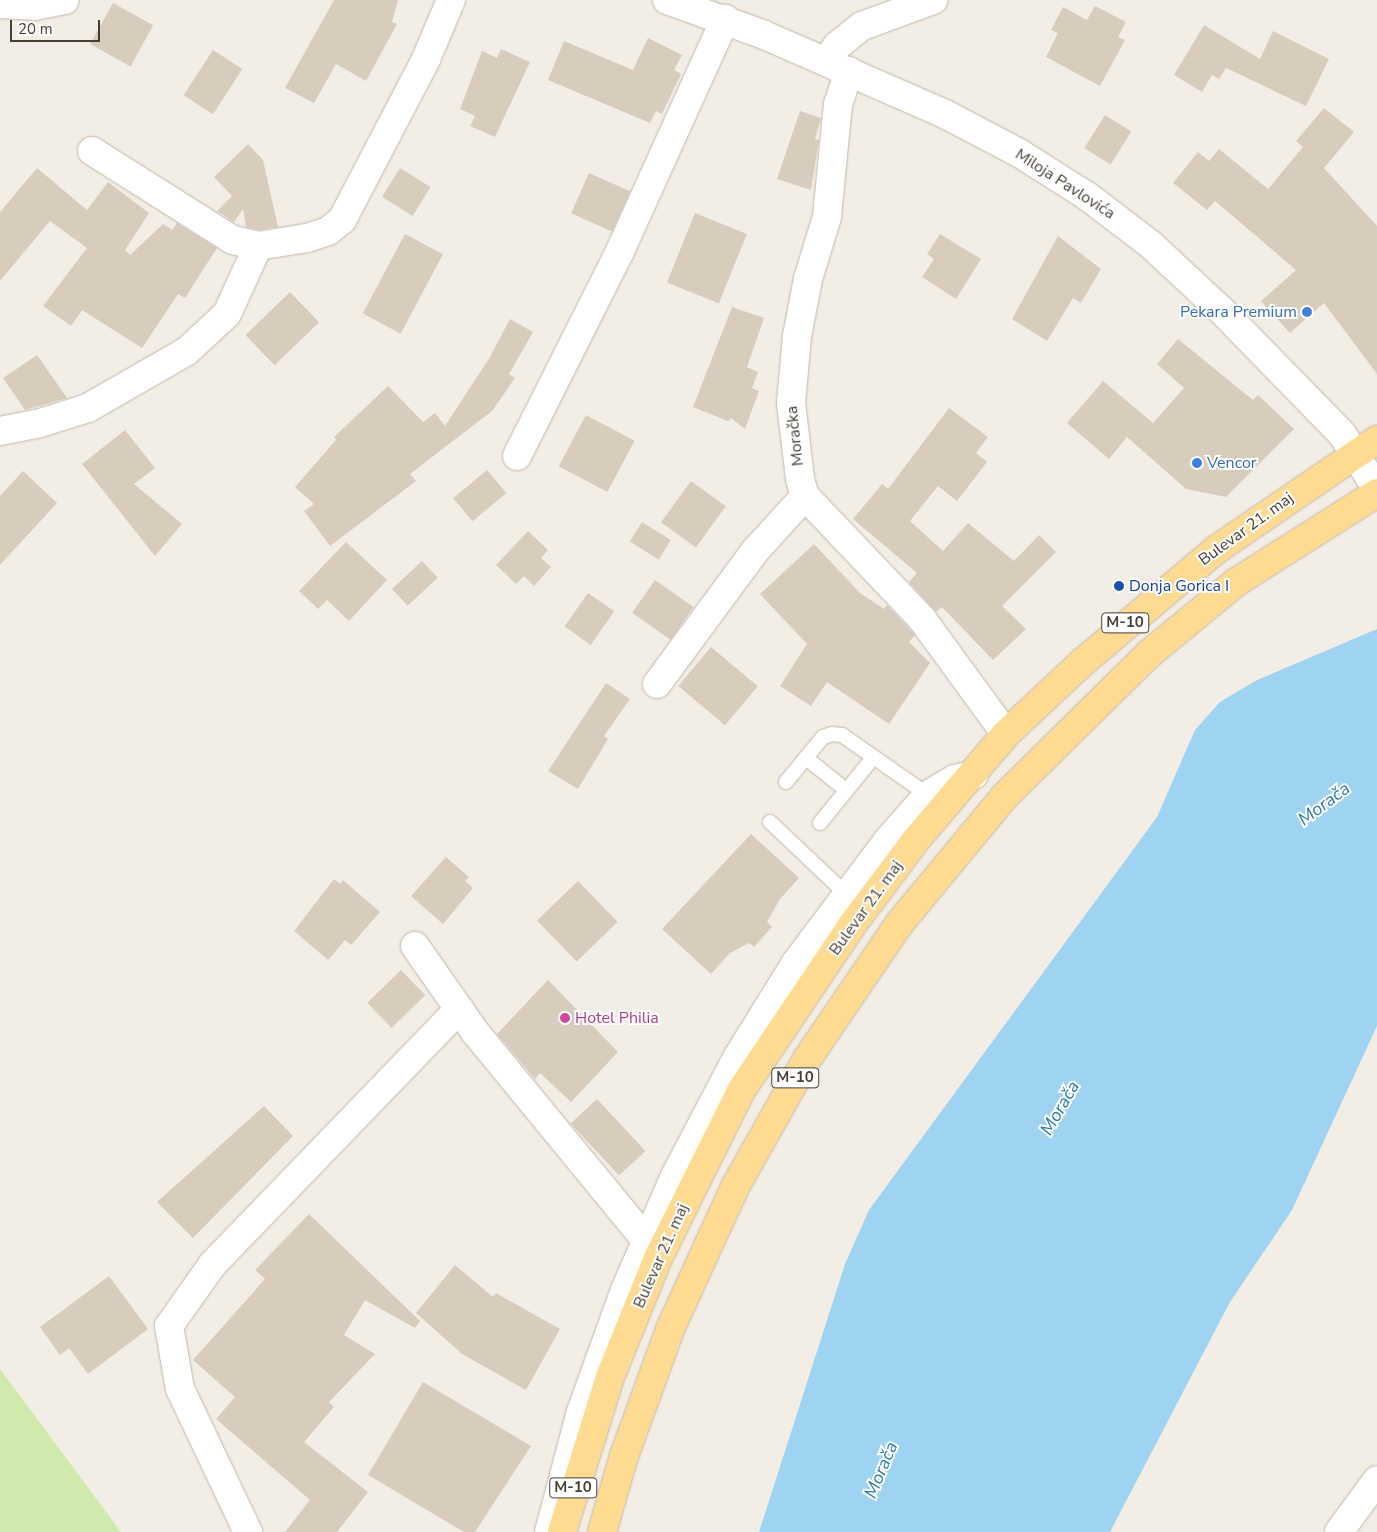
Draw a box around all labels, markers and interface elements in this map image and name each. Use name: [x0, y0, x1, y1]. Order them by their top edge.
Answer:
scale bar: [12, 10, 102, 42]
text: 20 m: [18, 19, 53, 39]
street label: Miloja Pavlovića: [1012, 145, 1118, 223]
place label: Pekara Premium: [1180, 302, 1297, 322]
marker: Pekara Premium: [1301, 306, 1313, 318]
street label: Moračka: [782, 405, 808, 467]
place label: Vencor: [1207, 453, 1257, 473]
marker: Vencor: [1191, 457, 1203, 469]
street label: Bulevar 21. maj: [1195, 488, 1297, 570]
place label: Donja Gorica I: [1129, 576, 1229, 596]
marker: Donja Gorica I: [1113, 580, 1125, 592]
road number: M-10: [1100, 610, 1150, 636]
water label: Morača: [1294, 778, 1354, 830]
street label: Bulevar 21. maj: [825, 857, 907, 959]
place label: Hotel Philia: [575, 1008, 659, 1028]
marker: Hotel Philia: [559, 1012, 571, 1024]
road number: M-10: [770, 1066, 820, 1090]
water label: Morača: [1036, 1077, 1084, 1139]
street label: Bulevar 21. maj: [629, 1201, 693, 1311]
water label: Morača: [860, 1439, 902, 1501]
road number: M-10: [548, 1476, 598, 1500]

